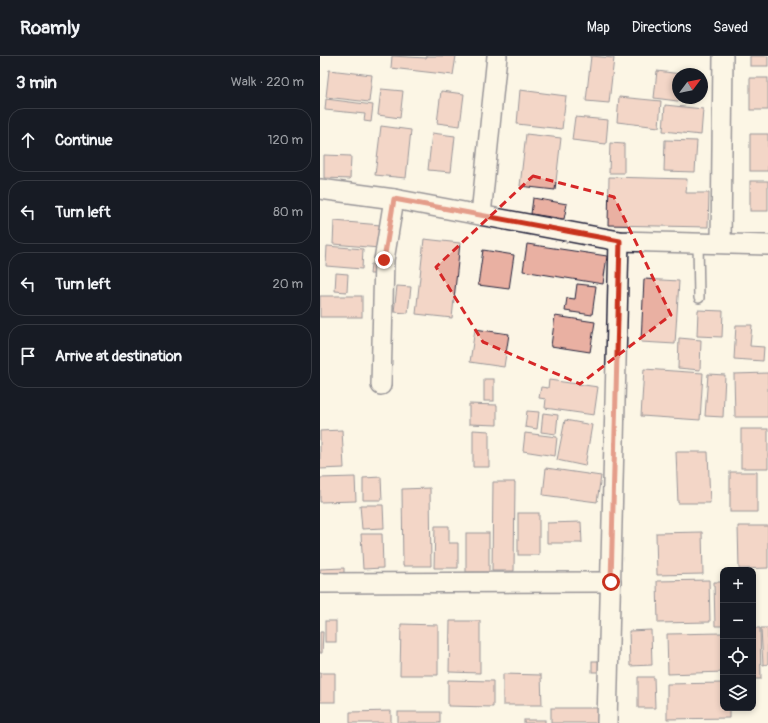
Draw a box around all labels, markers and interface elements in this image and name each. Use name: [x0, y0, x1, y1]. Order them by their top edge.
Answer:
text: Roamly: [20, 16, 80, 40]
text: Map: [587, 19, 610, 36]
text: Directions: [632, 19, 691, 36]
text: Saved: [713, 19, 748, 36]
north arrow: [672, 68, 708, 104]
text: 3 min: [16, 72, 57, 93]
text: Walk · 220 m: [231, 74, 304, 90]
icon: ahead: [17, 129, 39, 151]
text: Continue: [55, 131, 113, 150]
text: 120 m: [267, 132, 303, 148]
icon: left: [17, 201, 39, 223]
text: Turn left: [55, 203, 111, 222]
text: 80 m: [273, 204, 303, 220]
route end: [375, 251, 393, 269]
icon: left: [17, 273, 39, 295]
text: Turn left: [55, 275, 111, 294]
text: 20 m: [272, 276, 303, 292]
icon: arrive: [17, 345, 39, 367]
text: Arrive at destination: [55, 347, 182, 366]
map controls: [720, 567, 756, 711]
button: +: [720, 567, 756, 603]
route start: [602, 573, 620, 591]
button: −: [720, 603, 756, 639]
button: locate: [720, 639, 756, 675]
button: layers: [720, 675, 756, 711]

